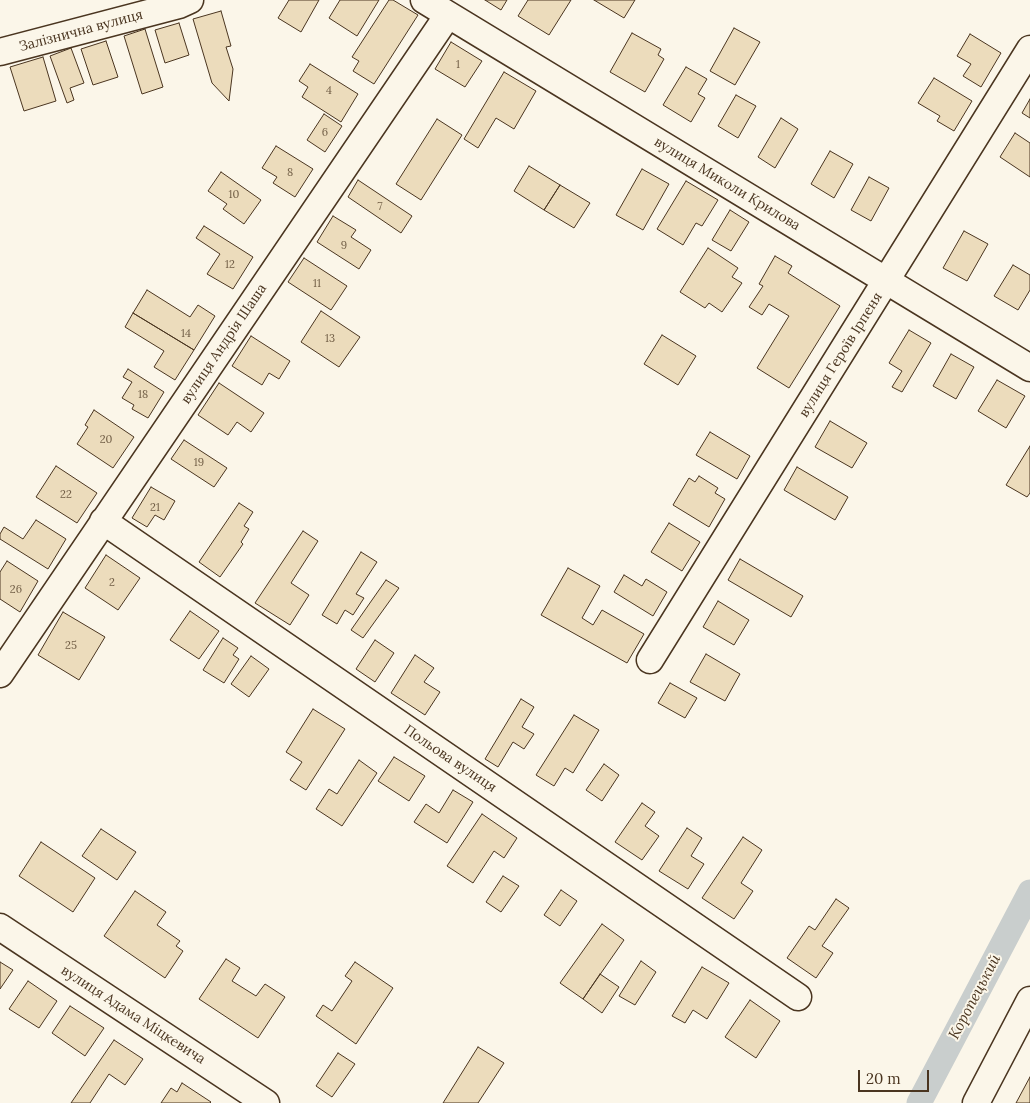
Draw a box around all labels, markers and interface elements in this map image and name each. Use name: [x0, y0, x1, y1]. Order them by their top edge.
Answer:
street label: Залізнична вулиця: [17, 6, 145, 56]
house number: 1: [456, 58, 460, 72]
house number: 4: [326, 84, 332, 98]
house number: 6: [322, 126, 328, 140]
street label: вулиця Миколи Крилова: [651, 134, 803, 234]
house number: 8: [287, 166, 293, 180]
house number: 10: [229, 188, 239, 202]
house number: 7: [377, 200, 383, 214]
house number: 9: [341, 239, 347, 253]
house number: 12: [225, 258, 235, 272]
house number: 11: [313, 277, 321, 291]
street label: вулиця Андрія Шаша: [178, 281, 270, 407]
street label: вулиця Героїв Ірпеня: [796, 290, 886, 420]
house number: 14: [181, 327, 191, 341]
house number: 13: [325, 332, 335, 346]
house number: 18: [138, 388, 148, 402]
house number: 20: [100, 433, 112, 447]
house number: 19: [194, 456, 204, 470]
house number: 22: [60, 488, 72, 502]
house number: 21: [150, 501, 160, 515]
house number: 2: [109, 576, 115, 590]
house number: 26: [10, 583, 22, 597]
house number: 25: [65, 639, 77, 653]
street label: Польова вулиця: [400, 722, 500, 796]
water label: Коропецький: [945, 952, 1005, 1042]
street label: вулиця Адама Міцкевича: [58, 962, 208, 1068]
scale bar: [860, 1060, 931, 1092]
text: 20 m: [866, 1069, 901, 1088]

